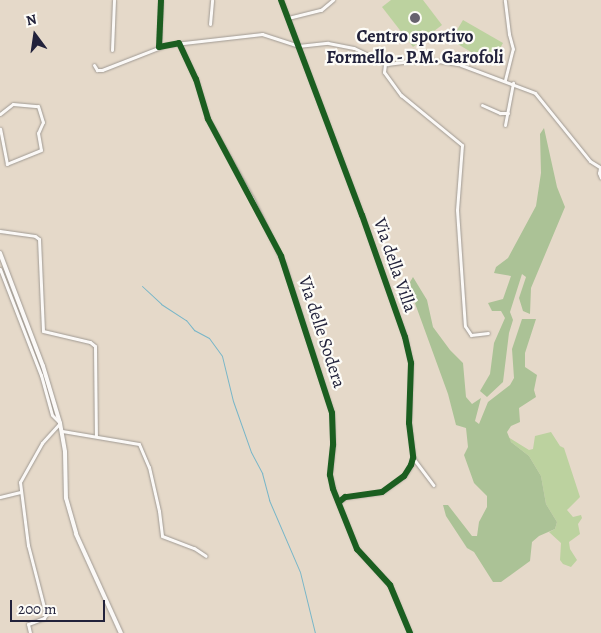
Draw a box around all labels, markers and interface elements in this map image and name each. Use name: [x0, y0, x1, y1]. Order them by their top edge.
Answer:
north arrow: [10, 10, 60, 60]
text: N: [24, 10, 38, 30]
marker: Centro sportivo Formello - P.M. Garofoli: [409, 12, 421, 24]
place label: Centro sportivo Formello - P.M. Garofoli: [326, 26, 504, 68]
street label: Via della Villa: [369, 215, 421, 315]
street label: Via delle Sodera: [294, 273, 350, 391]
scale bar: [12, 590, 108, 622]
text: 200 m: [18, 599, 57, 619]

